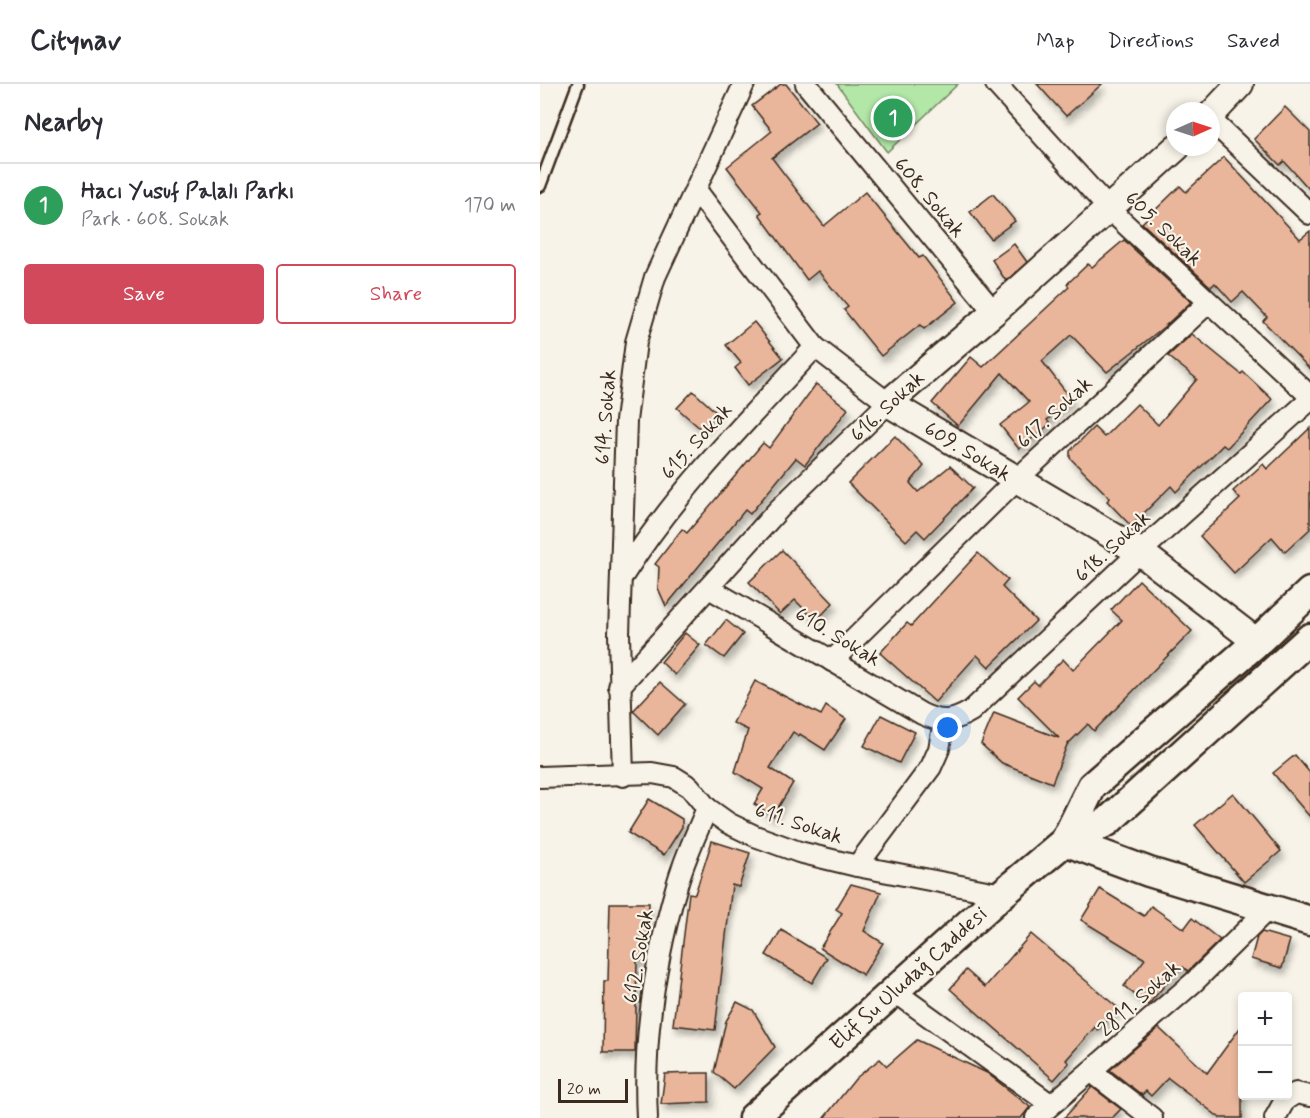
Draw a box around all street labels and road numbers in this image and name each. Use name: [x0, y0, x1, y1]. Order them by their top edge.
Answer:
street label: 608. Sokak: [887, 151, 971, 244]
street label: 605. Sokak: [1118, 185, 1208, 273]
street label: 616. Sokak: [844, 365, 931, 449]
street label: 614. Sokak: [589, 369, 623, 466]
street label: 617. Sokak: [1011, 370, 1099, 455]
street label: 615. Sokak: [655, 397, 739, 486]
street label: 609. Sokak: [919, 415, 1016, 489]
street label: 618. Sokak: [1069, 504, 1157, 589]
street label: 610. Sokak: [789, 600, 886, 673]
street label: 611. Sokak: [751, 797, 846, 851]
street label: Elif Su Uludağ Caddesi: [824, 900, 993, 1057]
street label: 612. Sokak: [617, 907, 661, 1006]
street label: 2811. Sokak: [1092, 954, 1187, 1043]

